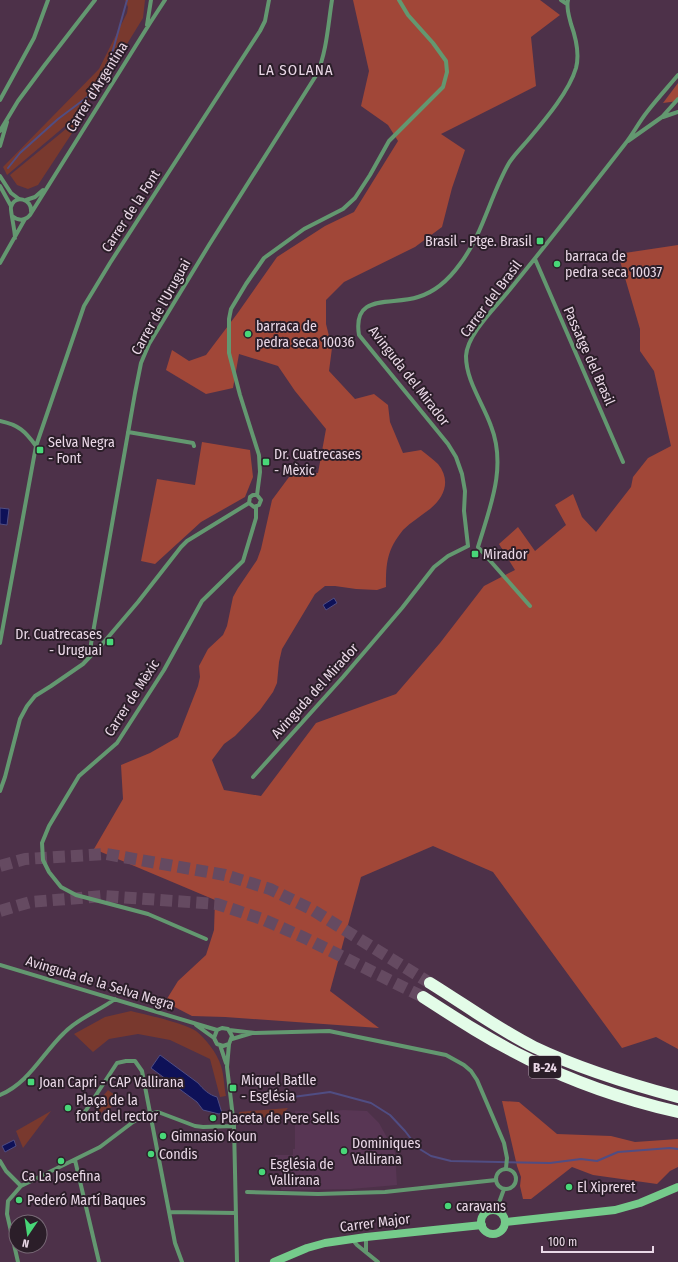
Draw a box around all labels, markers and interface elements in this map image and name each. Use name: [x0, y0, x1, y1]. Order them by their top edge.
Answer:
street label: Carrer d'Argentina: [62, 39, 132, 135]
district label: LA SOLANA: [258, 61, 334, 79]
street label: Carrer de la Font: [98, 166, 164, 255]
place label: Brasil - Ptge. Brasil: [425, 233, 532, 250]
marker: Brasil - Ptge. Brasil: [535, 236, 545, 246]
place label: barraca de pedra seca 10037: [565, 248, 663, 281]
street label: Carrer de l'Uruguai: [128, 256, 194, 358]
street label: Carrer del Brasil: [457, 257, 526, 341]
marker: barraca de pedra seca 10037: [552, 259, 562, 269]
street label: Passatge del Brasil: [560, 304, 619, 408]
place label: barraca de pedra seca 10036: [256, 318, 355, 351]
street label: Avinguda del Mirador: [365, 323, 453, 429]
marker: barraca de pedra seca 10036: [243, 329, 253, 339]
place label: Selva Negra - Font: [48, 434, 115, 467]
marker: Selva Negra - Font: [35, 445, 45, 455]
place label: Dr. Cuatrecases - Mèxic: [274, 446, 361, 479]
marker: Dr. Cuatrecases - Mèxic: [261, 457, 271, 467]
place label: Mirador: [483, 546, 528, 563]
marker: Mirador: [470, 549, 480, 559]
place label: Dr. Cuatrecases - Uruguai: [15, 626, 102, 659]
marker: Dr. Cuatrecases - Uruguai: [105, 637, 115, 647]
street label: Avinguda del Mirador: [268, 640, 362, 742]
street label: Carrer de Mèxic: [101, 656, 163, 740]
street label: Avinguda de la Selva Negra: [24, 952, 176, 1014]
road number: B-24: [529, 1056, 561, 1078]
place label: Miquel Batlle - Església: [241, 1072, 316, 1105]
place label: Joan Capri - CAP Vallirana: [39, 1074, 184, 1091]
marker: Joan Capri - CAP Vallirana: [26, 1077, 36, 1087]
marker: Miquel Batlle - Església: [228, 1083, 238, 1093]
place label: Plaça de la font del rector: [76, 1092, 158, 1125]
marker: Plaça de la font del rector: [63, 1103, 73, 1113]
place label: Placeta de Pere Sells: [221, 1110, 339, 1127]
marker: Placeta de Pere Sells: [208, 1113, 218, 1123]
place label: Gimnasio Koun: [171, 1128, 257, 1145]
marker: Gimnasio Koun: [158, 1131, 168, 1141]
place label: Dominiques Vallirana: [352, 1135, 420, 1168]
place label: Condis: [159, 1146, 198, 1163]
marker: Dominiques Vallirana: [339, 1146, 349, 1156]
marker: Condis: [146, 1149, 156, 1159]
marker: Ca La Josefina: [56, 1156, 66, 1166]
place label: Església de Vallirana: [270, 1156, 334, 1189]
marker: Església de Vallirana: [257, 1167, 267, 1177]
place label: Ca La Josefina: [21, 1168, 101, 1185]
place label: El Xipreret: [577, 1179, 636, 1196]
marker: El Xipreret: [564, 1182, 574, 1192]
place label: Pederó Martí Baques: [27, 1192, 146, 1209]
marker: Pederó Martí Baques: [14, 1195, 24, 1205]
place label: caravans: [456, 1198, 506, 1215]
marker: caravans: [443, 1201, 453, 1211]
street label: Carrer Major: [339, 1210, 411, 1236]
north arrow: [8, 1214, 48, 1254]
scale bar: [542, 1228, 653, 1254]
text: 100 m: [548, 1235, 577, 1249]
text: N: [21, 1236, 31, 1250]

